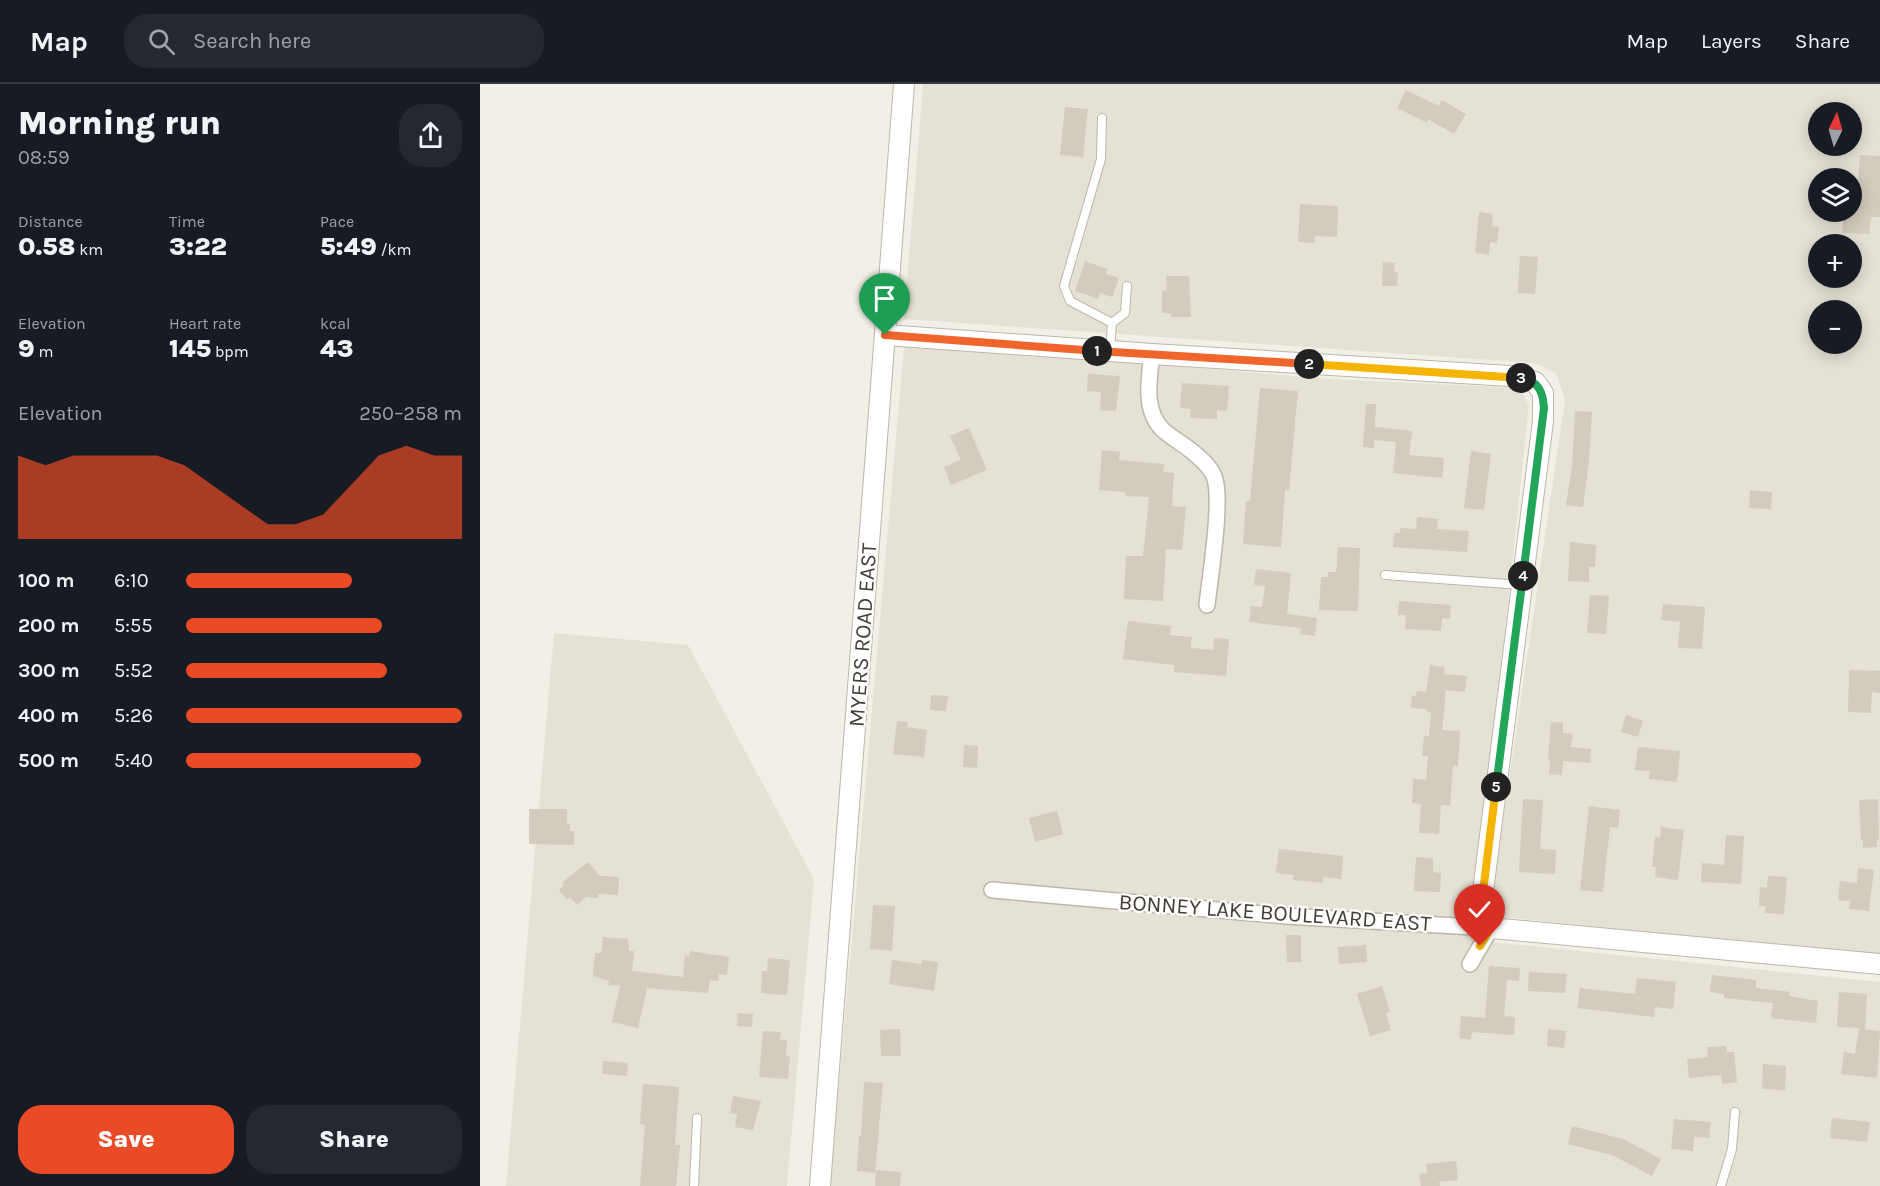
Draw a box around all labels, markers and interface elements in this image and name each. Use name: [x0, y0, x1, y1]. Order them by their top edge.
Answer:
search box: [124, 14, 544, 68]
text: Map: [30, 25, 88, 58]
icon: search: [145, 25, 178, 58]
text: Search here: [193, 28, 311, 54]
text: Map: [1626, 29, 1668, 53]
text: Layers: [1701, 29, 1762, 53]
text: Share: [1795, 29, 1850, 53]
north arrow: [1808, 102, 1862, 156]
map controls: [1808, 102, 1862, 354]
text: Morning run: [18, 104, 221, 142]
button: share: [399, 104, 462, 167]
text: 08:59: [18, 146, 70, 169]
button: layers: [1808, 168, 1862, 222]
text: Distance: [18, 212, 83, 231]
text: Time: [169, 212, 205, 231]
text: Pace: [320, 212, 354, 231]
text: 0.58: [18, 231, 75, 262]
text: 3:22: [169, 231, 227, 262]
text: 5:49: [320, 231, 377, 262]
button: +: [1808, 234, 1862, 288]
text: km: [75, 240, 103, 259]
text: /km: [377, 240, 412, 259]
pin: [859, 273, 910, 335]
icon: arrive: [868, 282, 901, 315]
button: −: [1808, 300, 1862, 354]
text: Elevation: [18, 314, 86, 333]
text: Heart rate: [169, 314, 241, 333]
text: kcal: [320, 314, 351, 333]
text: 9: [18, 333, 35, 364]
text: 145: [169, 333, 211, 364]
text: 43: [320, 333, 354, 364]
pin: 1: [1082, 336, 1112, 366]
text: 1: [1094, 341, 1100, 360]
text: m: [35, 342, 53, 361]
text: bpm: [211, 342, 249, 361]
pin: 2: [1294, 349, 1324, 379]
text: 2: [1304, 354, 1314, 373]
pin: 3: [1506, 363, 1536, 393]
text: 3: [1516, 368, 1526, 387]
text: Elevation: [18, 402, 103, 425]
text: 250–258 m: [359, 402, 462, 425]
street label: MYERS ROAD EAST: [844, 542, 882, 728]
pin: 4: [1508, 561, 1538, 591]
text: 4: [1518, 566, 1528, 585]
text: 100 m: [18, 569, 74, 592]
text: 6:10: [114, 569, 149, 592]
text: 200 m: [18, 614, 79, 637]
text: 5:55: [114, 614, 152, 637]
text: 300 m: [18, 659, 80, 682]
text: 5:52: [114, 659, 153, 682]
text: 400 m: [18, 704, 79, 727]
text: 5:26: [114, 704, 153, 727]
text: 500 m: [18, 749, 79, 772]
text: 5:40: [114, 749, 153, 772]
pin: 5: [1481, 772, 1511, 802]
text: 5: [1491, 777, 1501, 796]
pin: [1454, 884, 1505, 946]
street label: BONNEY LAKE BOULEVARD EAST: [1118, 889, 1432, 937]
icon: check: [1463, 893, 1496, 926]
button: Save: [18, 1105, 234, 1174]
button: Share: [246, 1105, 462, 1174]

